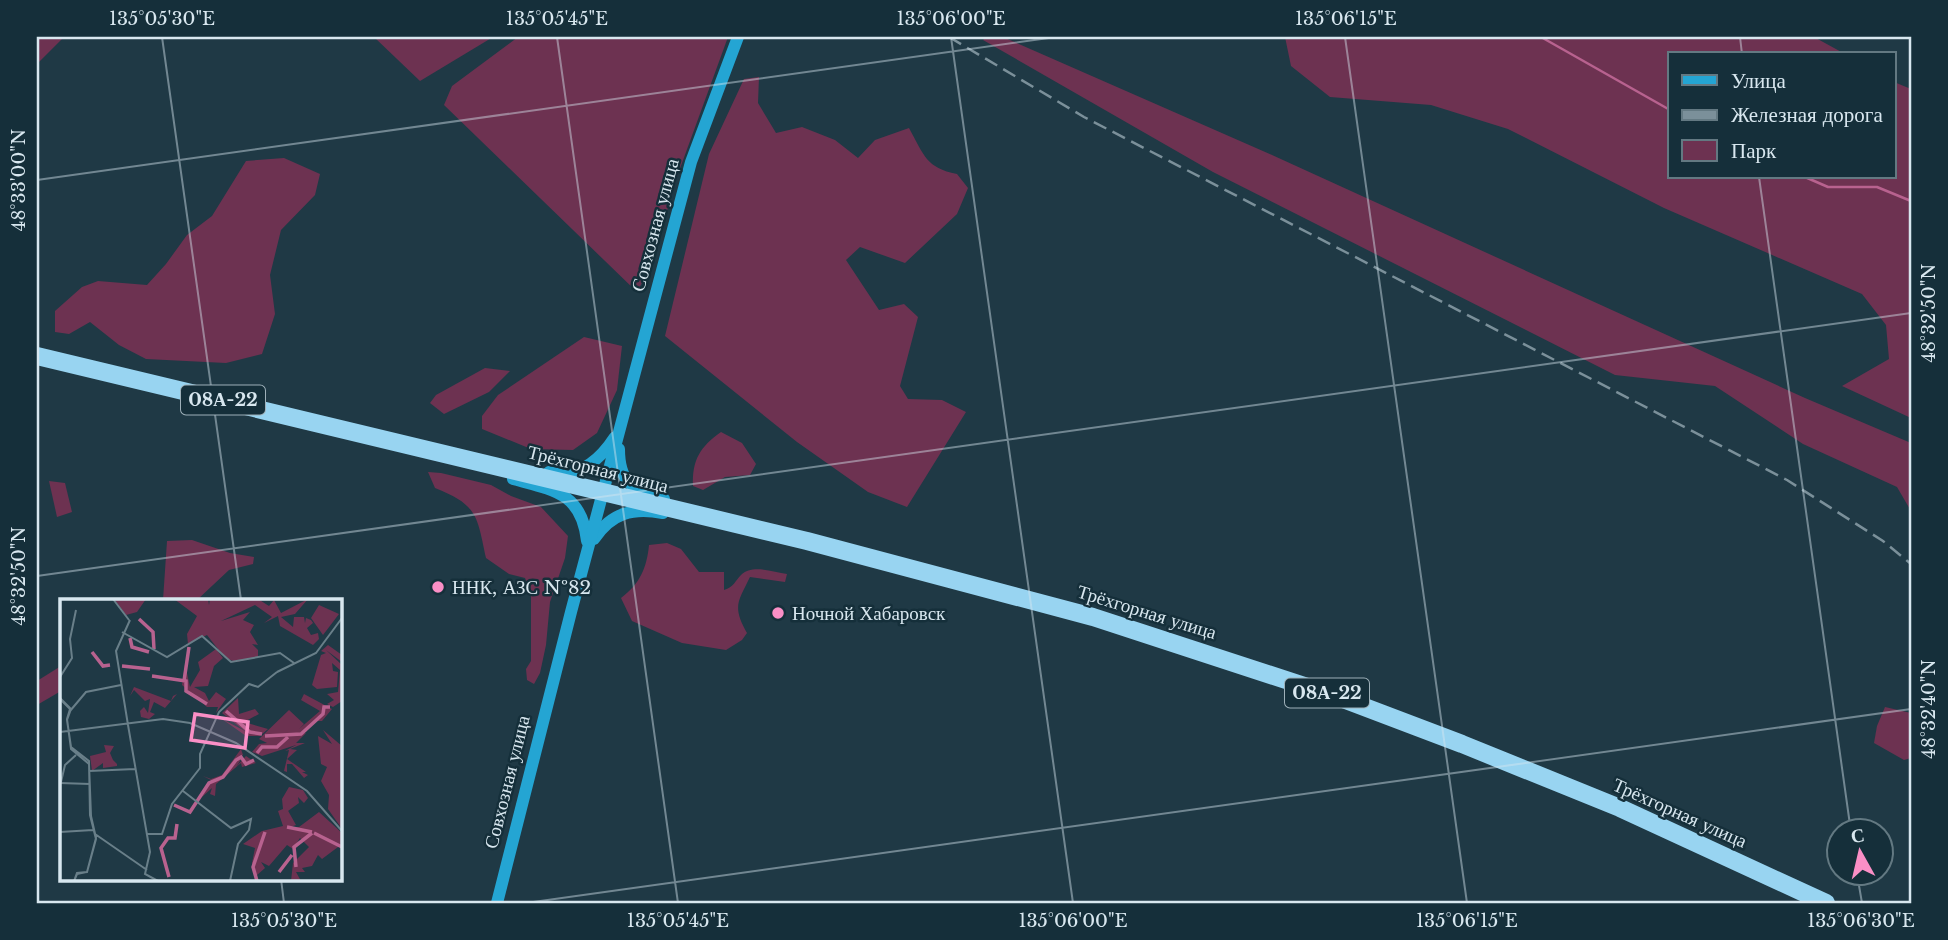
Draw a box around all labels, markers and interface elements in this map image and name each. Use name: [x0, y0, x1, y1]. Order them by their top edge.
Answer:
text: 135°05'30"E: [109, 8, 215, 30]
text: 135°05'45"E: [506, 8, 608, 30]
text: 135°06'00"E: [896, 8, 1006, 30]
text: 135°06'15"E: [1295, 8, 1397, 30]
legend: [1668, 52, 1896, 178]
text: Улица: [1731, 68, 1786, 94]
text: Железная дорога: [1731, 102, 1883, 128]
text: 48°33'00"N: [8, 129, 30, 231]
text: Парк: [1731, 138, 1777, 164]
street label: Совхозная улица: [626, 155, 684, 294]
text: 48°32'50"N: [1918, 263, 1940, 363]
road number: 08А-22: [181, 386, 265, 414]
street label: Трёхгорная улица: [525, 440, 671, 498]
text: 48°32'50"N: [8, 526, 30, 626]
place label: ННК, АЗС №82: [452, 576, 591, 599]
marker: ННК, АЗС №82: [430, 579, 446, 595]
street label: Трёхгорная улица: [1075, 580, 1220, 644]
inset map: [60, 599, 341, 880]
place label: Ночной Хабаровск: [792, 602, 946, 625]
marker: Ночной Хабаровск: [770, 605, 786, 621]
text: 48°32'40"N: [1918, 659, 1940, 759]
road number: 08А-22: [1285, 678, 1369, 708]
street label: Совхозная улица: [479, 712, 535, 851]
street label: Трёхгорная улица: [1609, 773, 1751, 853]
north arrow: [1826, 818, 1896, 888]
text: С: [1849, 823, 1866, 848]
text: 135°05'30"E: [231, 910, 337, 932]
text: 135°05'45"E: [627, 910, 729, 932]
text: 135°06'00"E: [1018, 910, 1128, 932]
text: 135°06'15"E: [1416, 910, 1518, 932]
text: 135°06'30"E: [1807, 910, 1915, 932]

